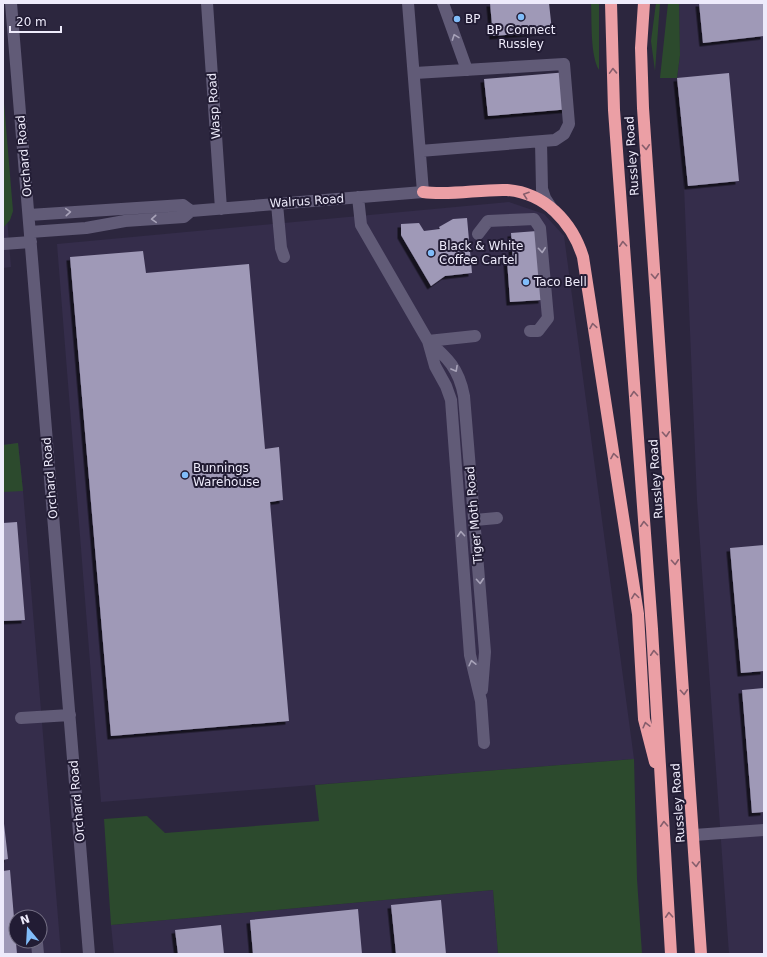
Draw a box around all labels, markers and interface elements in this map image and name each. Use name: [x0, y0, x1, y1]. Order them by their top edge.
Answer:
scale bar: [10, 8, 61, 34]
place label: BP: [465, 12, 480, 26]
marker: BP Connect Russley: [516, 12, 526, 22]
marker: BP: [452, 14, 462, 24]
text: 20 m: [16, 15, 47, 29]
place label: BP Connect Russley: [487, 23, 556, 51]
one-way arrow: [451, 33, 459, 40]
one-way arrow: [608, 68, 617, 74]
street label: Wasp Road: [205, 72, 223, 140]
street label: Orchard Road: [13, 115, 35, 197]
street label: Russley Road: [622, 116, 642, 196]
one-way arrow: [641, 144, 650, 150]
street label: Walrus Road: [269, 191, 345, 211]
one-way arrow: [523, 191, 530, 199]
one-way arrow: [65, 208, 71, 217]
one-way arrow: [151, 215, 157, 224]
place label: Black & White Coffee Cartel: [439, 239, 523, 267]
one-way arrow: [618, 241, 627, 247]
one-way arrow: [538, 247, 547, 253]
marker: Black & White Coffee Cartel: [426, 248, 436, 258]
one-way arrow: [651, 273, 660, 279]
place label: Taco Bell: [533, 275, 587, 289]
marker: Taco Bell: [521, 277, 531, 287]
one-way arrow: [589, 323, 598, 329]
one-way arrow: [450, 365, 457, 372]
one-way arrow: [630, 391, 639, 397]
one-way arrow: [662, 431, 671, 437]
street label: Orchard Road: [39, 437, 61, 519]
street label: Russley Road: [646, 439, 666, 519]
one-way arrow: [610, 453, 619, 459]
place label: Bunnings Warehouse: [193, 461, 260, 489]
street label: Tiger Moth Road: [463, 466, 485, 565]
marker: Bunnings Warehouse: [180, 470, 190, 480]
one-way arrow: [640, 521, 649, 527]
one-way arrow: [457, 530, 466, 537]
one-way arrow: [671, 559, 680, 565]
one-way arrow: [475, 578, 484, 584]
one-way arrow: [631, 593, 640, 599]
one-way arrow: [649, 650, 658, 656]
one-way arrow: [468, 660, 477, 667]
one-way arrow: [680, 689, 689, 695]
one-way arrow: [642, 722, 650, 728]
street label: Orchard Road: [66, 760, 88, 842]
street label: Russley Road: [668, 763, 688, 843]
one-way arrow: [660, 821, 669, 827]
one-way arrow: [691, 861, 700, 867]
north arrow: [8, 909, 48, 949]
text: N: [19, 912, 31, 928]
one-way arrow: [665, 912, 673, 918]

